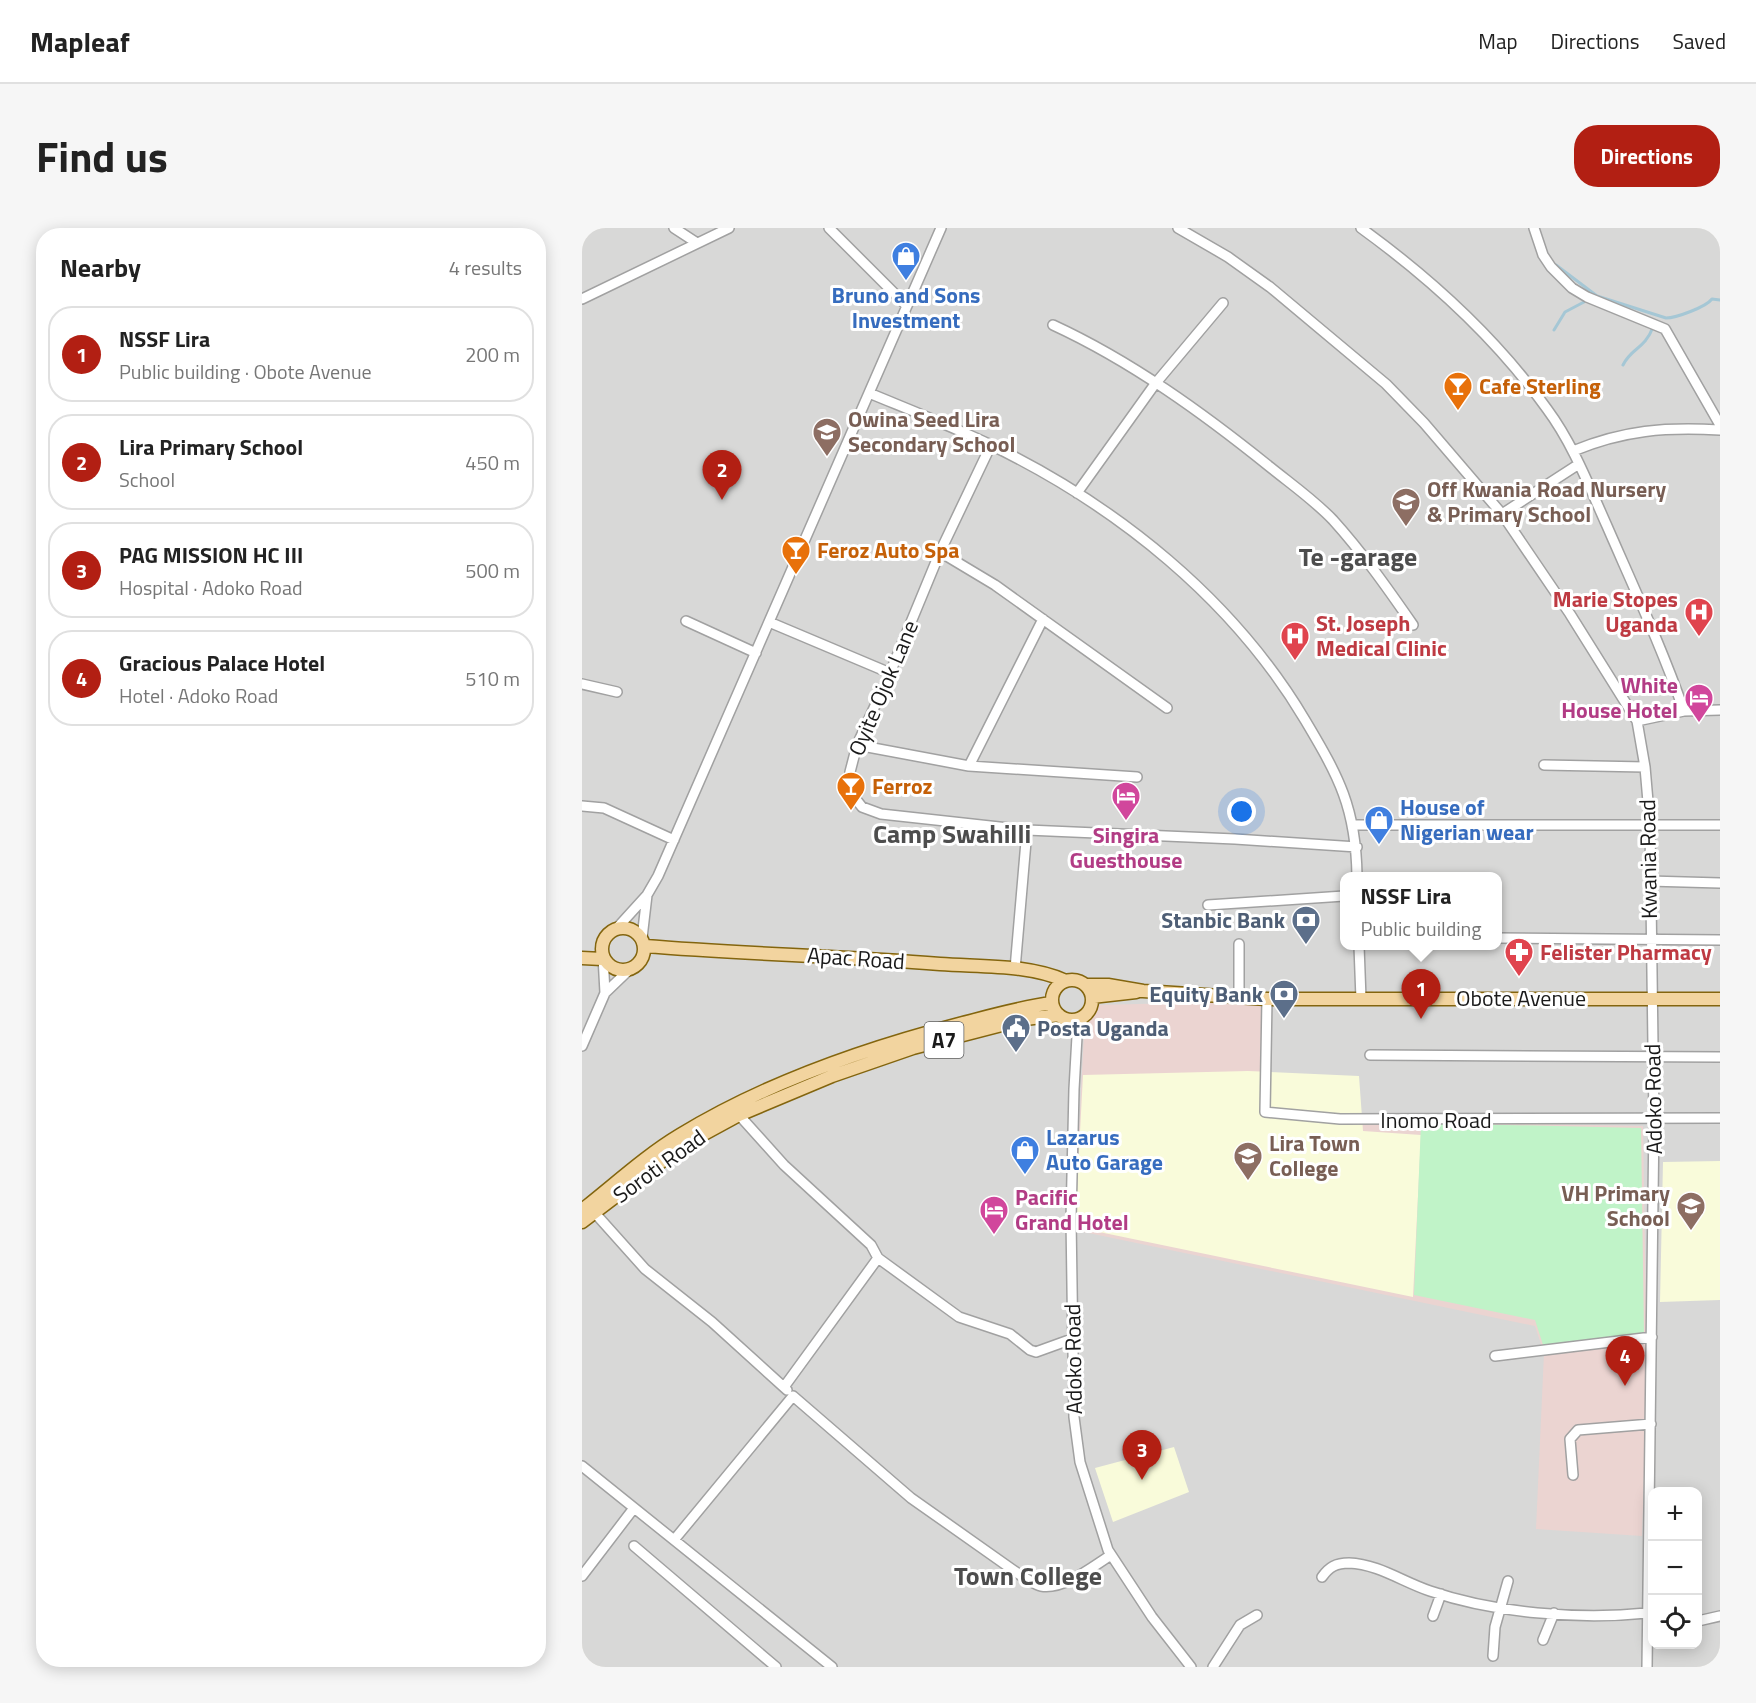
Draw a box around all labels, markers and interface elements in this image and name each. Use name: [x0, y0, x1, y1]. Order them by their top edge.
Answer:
text: Mapleaf: [30, 20, 130, 63]
text: Map: [1478, 25, 1518, 57]
text: Directions: [1551, 25, 1640, 57]
text: Saved: [1673, 25, 1726, 57]
text: Find us: [36, 124, 168, 188]
button: Directions: [1574, 125, 1720, 187]
shop icon: Bruno and Sons Investment: [890, 240, 922, 282]
text: Nearby: [60, 248, 141, 287]
text: 4 results: [449, 252, 522, 283]
place label: Bruno and Sons Investment: [831, 278, 981, 337]
text: NSSF Lira: [119, 322, 210, 356]
text: 1: [76, 339, 87, 370]
text: 200 m: [465, 339, 520, 370]
text: Public building · Obote Avenue: [119, 356, 372, 387]
place label: Cafe Sterling: [1479, 369, 1601, 403]
bar icon: Cafe Sterling: [1442, 370, 1474, 412]
place label: Owina Seed Lira Secondary School: [848, 402, 1015, 461]
school or university icon: Owina Seed Lira Secondary School: [811, 416, 843, 458]
text: Lira Primary School: [119, 430, 303, 464]
text: 2: [76, 447, 87, 478]
text: 450 m: [465, 447, 520, 478]
pin: 2: [702, 450, 742, 500]
text: School: [119, 464, 175, 495]
place label: Off Kwania Road Nursery & Primary School: [1427, 472, 1666, 531]
school or university icon: Off Kwania Road Nursery & Primary School: [1390, 486, 1422, 528]
place label: Feroz Auto Spa: [817, 533, 959, 567]
bar icon: Feroz Auto Spa: [780, 534, 812, 576]
district label: Te -garage: [1299, 537, 1417, 576]
text: PAG MISSION HC III: [119, 538, 303, 572]
text: 3: [76, 555, 87, 586]
text: 500 m: [465, 555, 520, 586]
text: Hospital · Adoko Road: [119, 572, 303, 603]
place label: Marie Stopes Uganda: [1553, 582, 1678, 641]
hospital icon: Marie Stopes Uganda: [1683, 596, 1715, 638]
place label: St. Joseph Medical Clinic: [1316, 606, 1447, 665]
street label: Oyite Ojok Lane: [839, 615, 927, 761]
hospital icon: St. Joseph Medical Clinic: [1279, 620, 1311, 662]
text: Gracious Palace Hotel: [119, 646, 325, 680]
text: 4: [76, 663, 87, 694]
text: 510 m: [465, 663, 520, 694]
place label: White House Hotel: [1561, 668, 1678, 727]
text: Hotel · Adoko Road: [119, 680, 278, 711]
hotel icon: White House Hotel: [1683, 682, 1715, 724]
place label: Ferroz: [872, 769, 933, 803]
bar icon: Ferroz: [835, 770, 867, 812]
hotel icon: Singira Guesthouse: [1110, 780, 1142, 822]
place label: House of Nigerian wear: [1400, 790, 1534, 849]
your location: [1227, 797, 1256, 826]
street label: Kwania Road: [1630, 799, 1666, 919]
shop icon: House of Nigerian wear: [1363, 804, 1395, 846]
district label: Camp Swahilli: [873, 814, 1031, 853]
place label: Singira Guesthouse: [1070, 818, 1182, 877]
popup: [1340, 872, 1502, 950]
text: NSSF Lira: [1360, 879, 1452, 913]
place label: Stanbic Bank: [1161, 903, 1286, 937]
bank icon: Stanbic Bank: [1290, 904, 1322, 946]
text: Public building: [1360, 913, 1482, 944]
place label: Felister Pharmacy: [1540, 935, 1712, 969]
pharmacy icon: Felister Pharmacy: [1503, 936, 1535, 978]
street label: Apac Road: [806, 938, 906, 978]
pin: 1: [1402, 970, 1440, 1019]
place label: Equity Bank: [1149, 977, 1264, 1011]
bank icon: Equity Bank: [1268, 978, 1300, 1020]
street label: Obote Avenue: [1456, 981, 1586, 1015]
place label: Posta Uganda: [1037, 1011, 1169, 1045]
public building icon: Posta Uganda: [1000, 1012, 1032, 1054]
road number: A7: [924, 1022, 964, 1058]
street label: Adoko Road: [1635, 1043, 1671, 1155]
street label: Inomo Road: [1380, 1103, 1492, 1137]
place label: Lazarus Auto Garage: [1046, 1120, 1163, 1179]
street label: Soroti Road: [606, 1121, 712, 1211]
place label: Lira Town College: [1269, 1126, 1360, 1185]
shop icon: Lazarus Auto Garage: [1009, 1134, 1041, 1176]
school or university icon: Lira Town College: [1232, 1140, 1264, 1182]
place label: VH Primary School: [1561, 1176, 1670, 1235]
place label: Pacific Grand Hotel: [1015, 1180, 1129, 1239]
school or university icon: VH Primary School: [1675, 1190, 1707, 1232]
hotel icon: Pacific Grand Hotel: [978, 1194, 1010, 1236]
street label: Adoko Road: [1055, 1303, 1091, 1415]
pin: 4: [1606, 1336, 1644, 1386]
pin: 3: [1122, 1430, 1162, 1480]
map controls: [1648, 1487, 1702, 1649]
button: +: [1648, 1487, 1702, 1541]
button: −: [1648, 1541, 1702, 1595]
district label: Town College: [954, 1556, 1102, 1595]
button: locate: [1648, 1595, 1702, 1649]

